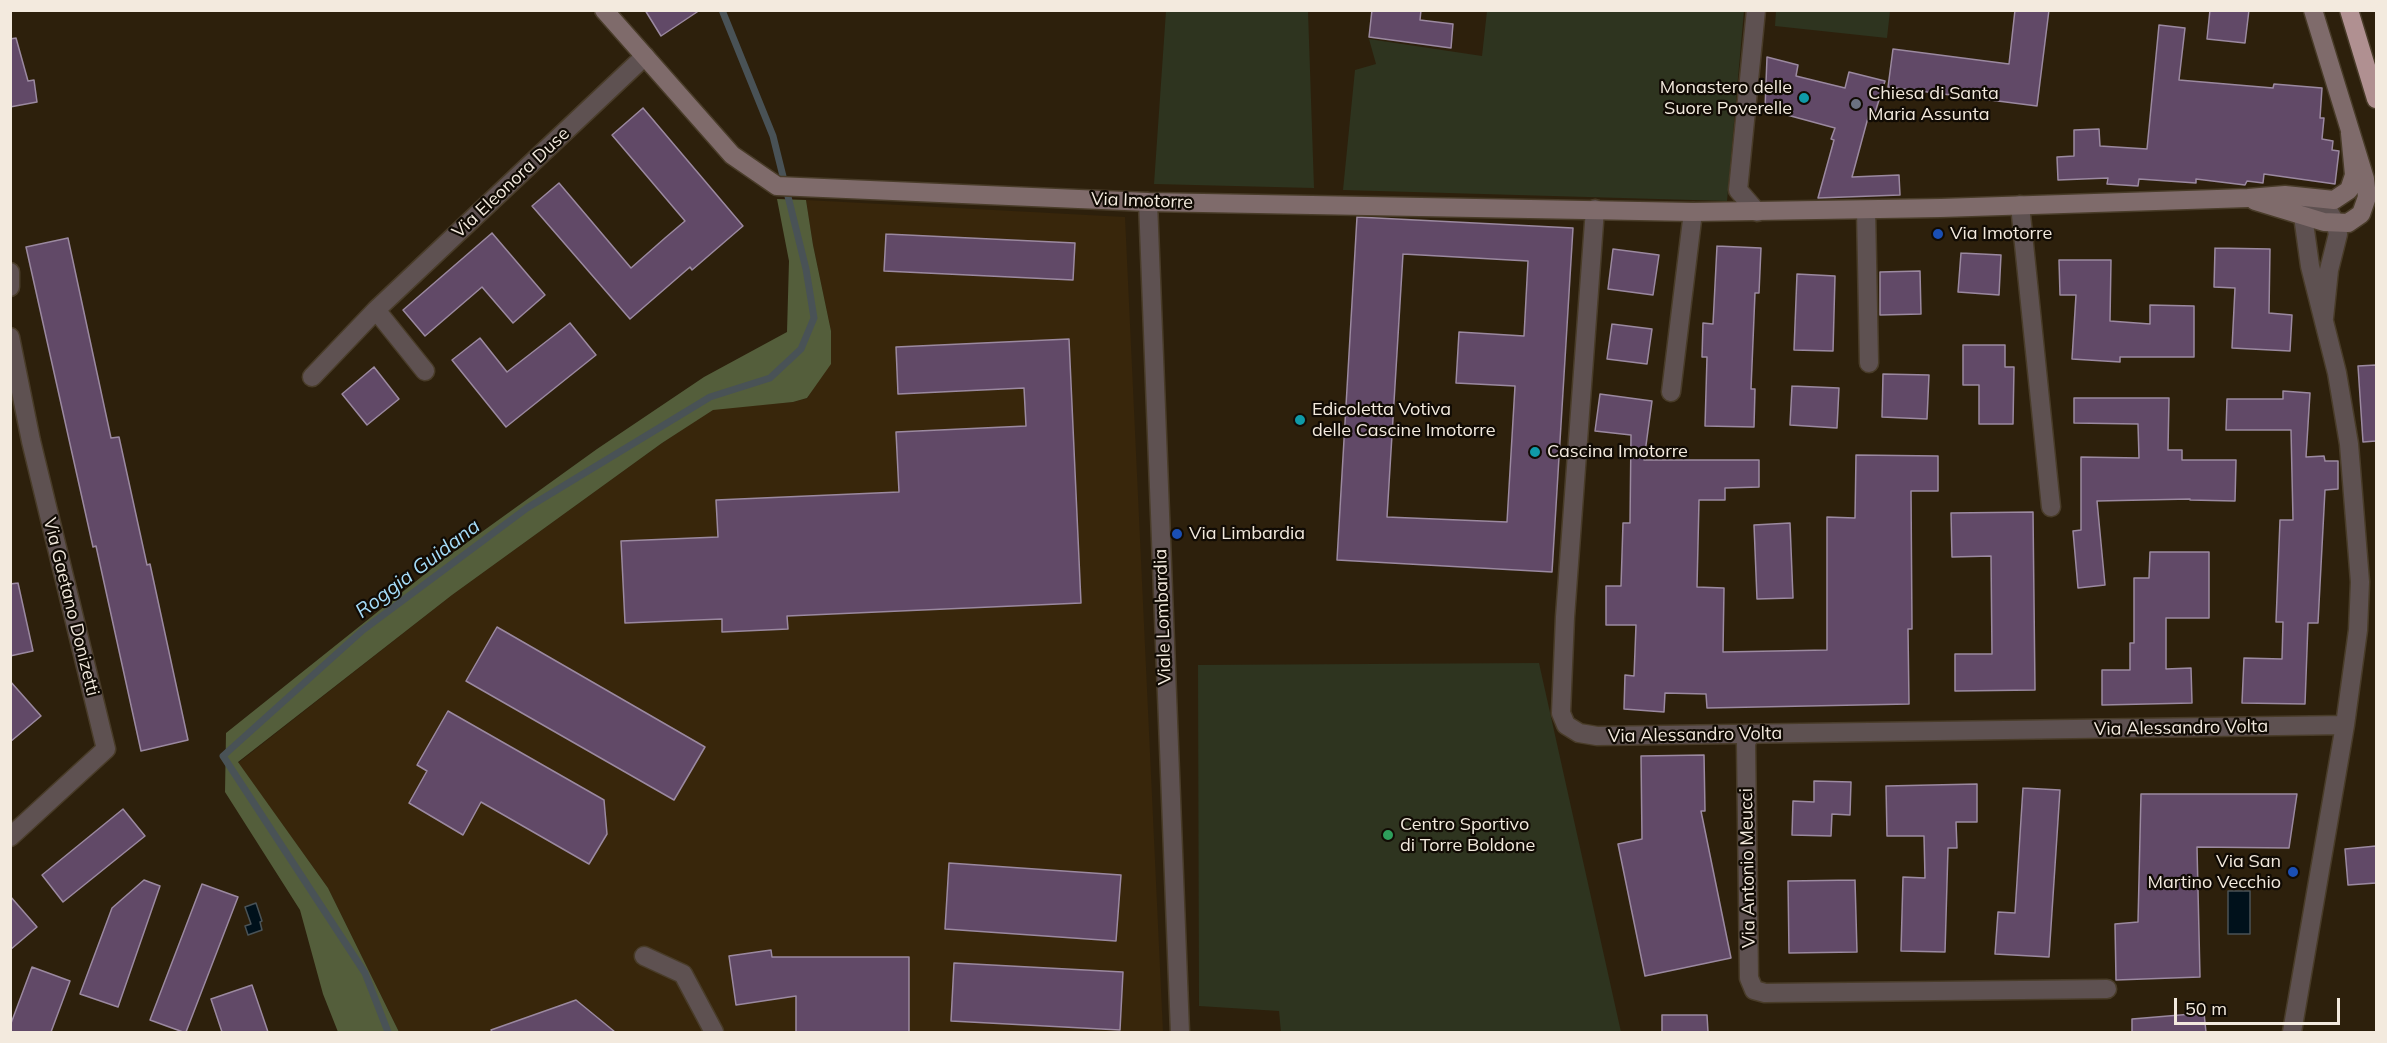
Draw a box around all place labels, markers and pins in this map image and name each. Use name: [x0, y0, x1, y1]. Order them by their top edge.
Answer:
place label: Monastero delle Suore Poverelle: [1660, 77, 1792, 119]
place label: Chiesa di Santa Maria Assunta: [1868, 83, 1999, 125]
marker: Monastero delle Suore Poverelle: [1797, 91, 1811, 105]
marker: Chiesa di Santa Maria Assunta: [1849, 97, 1863, 111]
place label: Via Imotorre: [1950, 223, 2052, 245]
marker: Via Imotorre: [1931, 227, 1945, 241]
place label: Edicoletta Votiva delle Cascine Imotorre: [1312, 399, 1496, 442]
marker: Edicoletta Votiva delle Cascine Imotorre: [1293, 413, 1307, 427]
place label: Cascina Imotorre: [1547, 441, 1688, 463]
marker: Cascina Imotorre: [1528, 445, 1542, 459]
place label: Via Limbardia: [1189, 523, 1305, 545]
marker: Via Limbardia: [1170, 527, 1184, 541]
place label: Centro Sportivo di Torre Boldone: [1400, 814, 1535, 856]
marker: Centro Sportivo di Torre Boldone: [1381, 828, 1395, 842]
place label: Via San Martino Vecchio: [2148, 851, 2281, 894]
marker: Via San Martino Vecchio: [2286, 865, 2300, 879]

